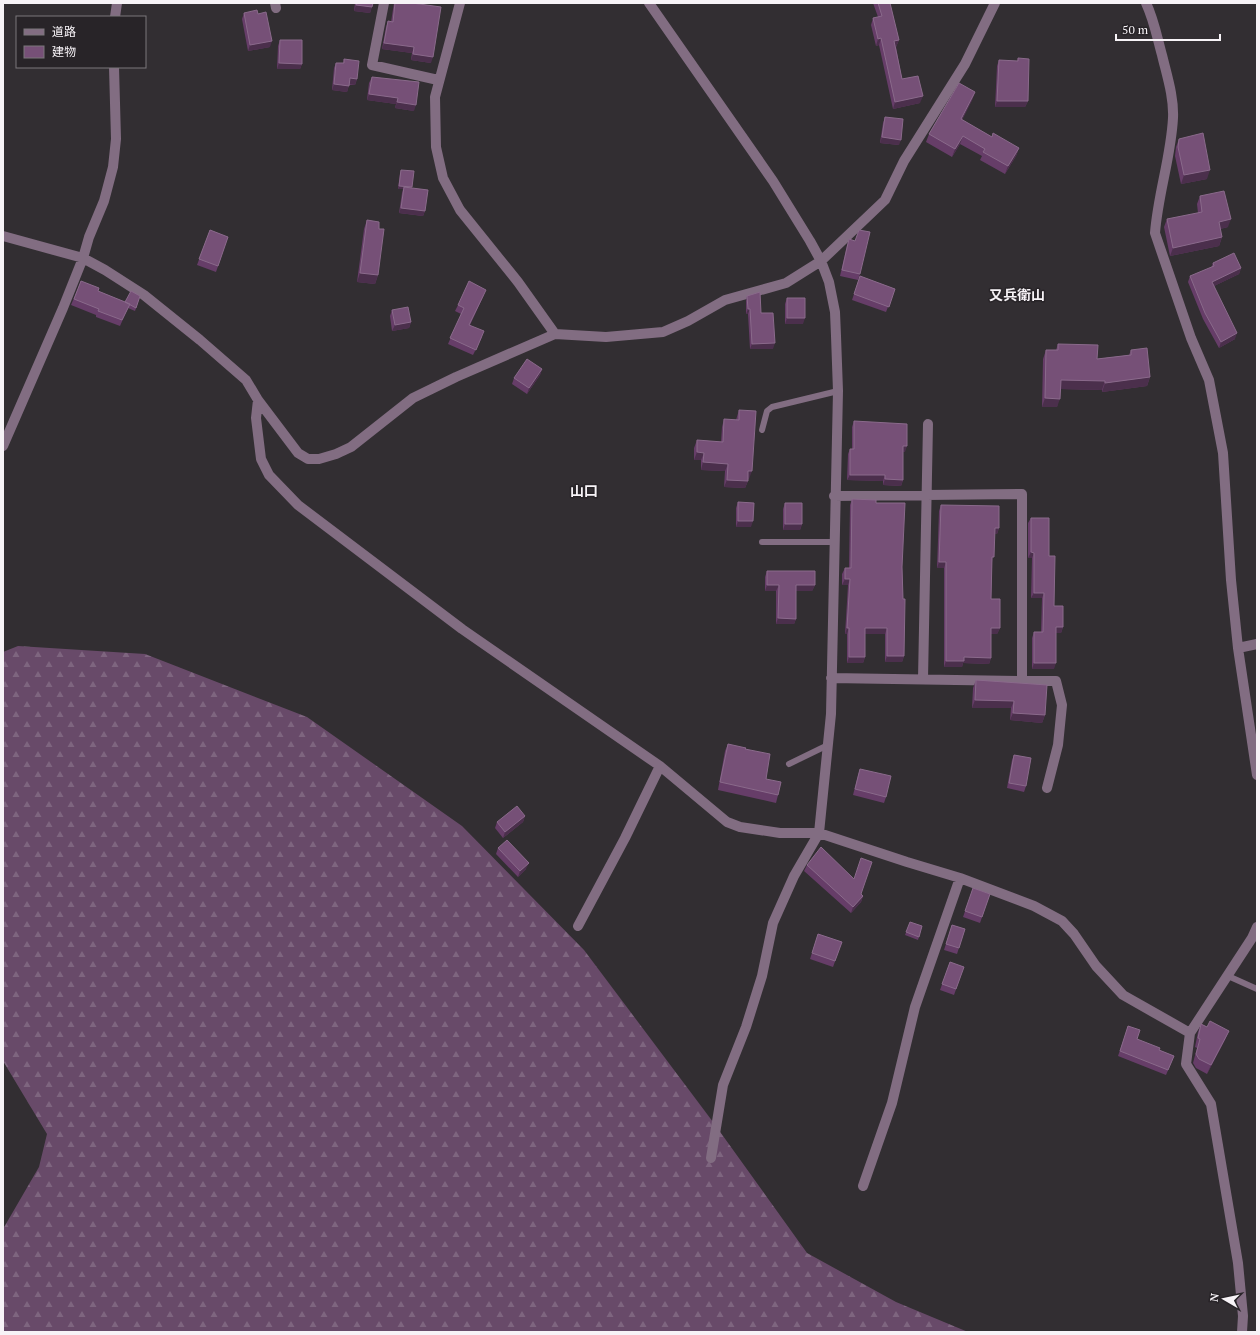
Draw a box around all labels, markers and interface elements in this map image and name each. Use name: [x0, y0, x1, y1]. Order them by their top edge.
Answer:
legend: [16, 16, 146, 68]
scale bar: [1116, 16, 1220, 42]
text: 50 m: [1122, 22, 1149, 37]
text: 道路: [52, 24, 76, 39]
text: 建物: [52, 44, 76, 59]
district label: 又兵衛山: [989, 285, 1045, 304]
district label: 山口: [570, 481, 598, 500]
north arrow: [1204, 1279, 1244, 1319]
text: N: [1207, 1292, 1222, 1303]

